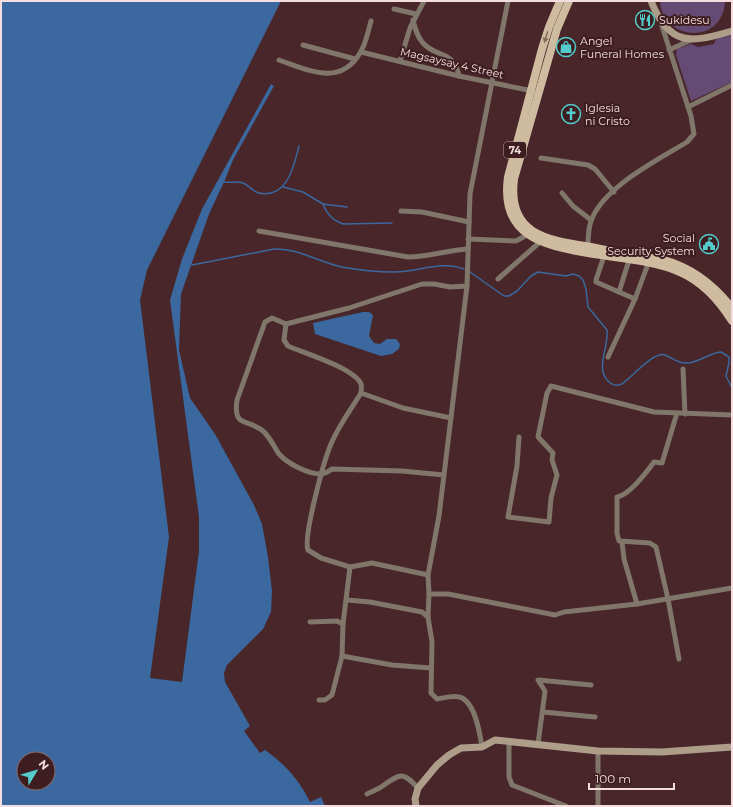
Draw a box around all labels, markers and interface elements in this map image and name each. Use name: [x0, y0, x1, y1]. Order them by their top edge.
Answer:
restaurant icon: Sukidesu: [634, 9, 656, 31]
place label: Sukidesu: [659, 13, 710, 27]
one-way arrow: [543, 32, 549, 44]
place label: Angel Funeral Homes: [580, 34, 665, 61]
shop icon: Angel Funeral Homes: [555, 36, 577, 58]
street label: Magsaysay 4 Street: [399, 44, 506, 82]
place label: Iglesia ni Cristo: [585, 101, 630, 128]
church icon: Iglesia ni Cristo: [560, 103, 582, 125]
road number: 74: [504, 142, 526, 158]
place label: Social Security System: [607, 231, 695, 258]
public building icon: Social Security System: [698, 233, 720, 255]
north arrow: [16, 751, 56, 791]
text: N: [36, 757, 52, 773]
scale bar: [589, 765, 674, 791]
text: 100 m: [595, 771, 631, 786]

